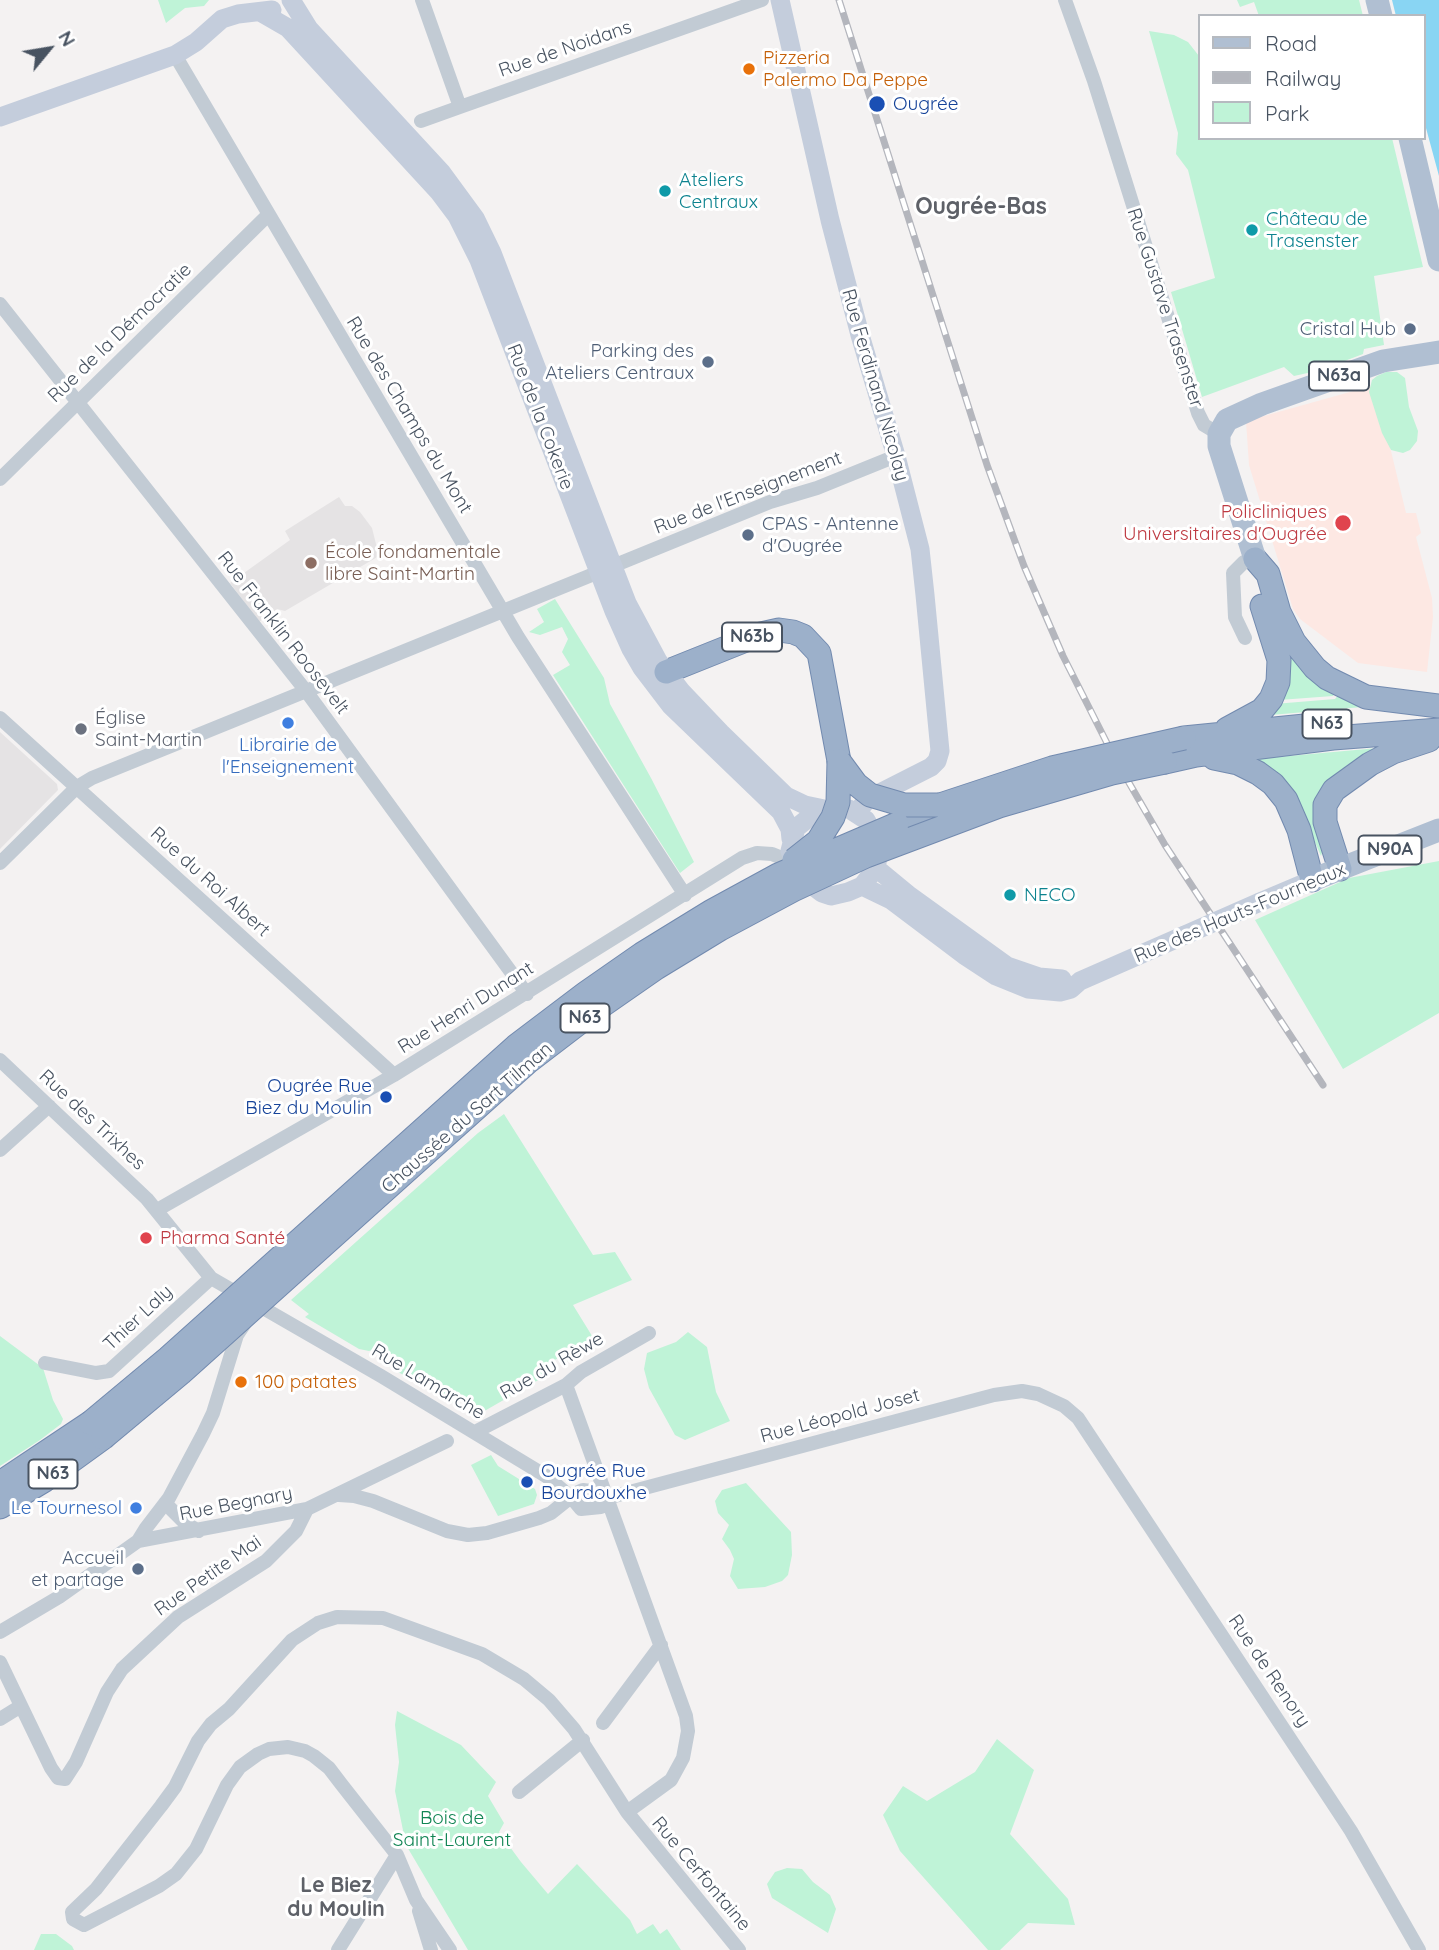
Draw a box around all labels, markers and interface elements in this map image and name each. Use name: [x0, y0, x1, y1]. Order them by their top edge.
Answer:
north arrow: [14, 14, 84, 84]
legend: [1198, 14, 1425, 140]
street label: Rue de Noidans: [496, 16, 634, 82]
text: N: [53, 26, 81, 51]
text: Road: [1265, 30, 1317, 56]
place label: Pizzeria Palermo Da Peppe: [763, 47, 928, 91]
marker: Pizzeria Palermo Da Peppe: [741, 61, 757, 77]
text: Railway: [1265, 65, 1341, 91]
place label: Ougrée: [893, 93, 958, 115]
marker: Ougrée: [867, 94, 887, 114]
text: Park: [1265, 100, 1309, 126]
place label: Ateliers Centraux: [679, 169, 758, 213]
marker: Ateliers Centraux: [657, 183, 673, 199]
district label: Ougrée-Bas: [915, 193, 1047, 221]
street label: Rue Gustave Trasenster: [1122, 205, 1208, 411]
place label: Château de Trasenster: [1266, 208, 1367, 252]
marker: Château de Trasenster: [1244, 222, 1260, 238]
street label: Rue de la Démocratie: [43, 259, 197, 407]
street label: Rue Ferdinand Nicolay: [837, 286, 913, 484]
street label: Rue des Champs du Mont: [341, 312, 477, 518]
place label: Cristal Hub: [1300, 318, 1396, 340]
marker: Cristal Hub: [1402, 321, 1418, 337]
place label: Parking des Ateliers Centraux: [545, 340, 694, 384]
street label: Rue de la Cokerie: [502, 341, 578, 493]
marker: Parking des Ateliers Centraux: [700, 354, 716, 370]
road number: N63a: [1309, 362, 1369, 390]
street label: Rue de l'Enseignement: [651, 447, 845, 539]
place label: Policliniques Universitaires d'Ougrée: [1123, 501, 1327, 545]
place label: CPAS - Antenne d'Ougrée: [762, 513, 899, 557]
marker: Policliniques Universitaires d'Ougrée: [1333, 513, 1353, 533]
marker: CPAS - Antenne d'Ougrée: [740, 527, 756, 543]
place label: École fondamentale libre Saint-Martin: [325, 541, 501, 585]
street label: Rue Franklin Roosevelt: [212, 547, 354, 719]
marker: École fondamentale libre Saint-Martin: [303, 555, 319, 571]
road number: N63b: [722, 622, 782, 652]
place label: Église Saint-Martin: [95, 707, 202, 751]
road number: N63: [1302, 710, 1352, 738]
marker: Librairie de l'Enseignement: [280, 715, 296, 731]
marker: Église Saint-Martin: [73, 721, 89, 737]
place label: Librairie de l'Enseignement: [222, 734, 354, 778]
street label: Rue du Roi Albert: [145, 822, 275, 942]
road number: N90A: [1358, 836, 1422, 864]
street label: Rue des Hauts-Fourneaux: [1131, 858, 1349, 968]
place label: NECO: [1024, 884, 1076, 906]
marker: NECO: [1002, 887, 1018, 903]
street label: Rue Henri Dunant: [394, 957, 538, 1059]
road number: N63: [560, 1003, 610, 1032]
street label: Chaussée du Sart Tilman: [377, 1038, 557, 1198]
street label: Rue des Trixhes: [34, 1065, 150, 1175]
place label: Ougrée Rue Biez du Moulin: [245, 1075, 372, 1119]
marker: Ougrée Rue Biez du Moulin: [378, 1089, 394, 1105]
place label: Pharma Santé: [160, 1227, 285, 1249]
marker: Pharma Santé: [138, 1230, 154, 1246]
street label: Thier Laly: [99, 1280, 177, 1356]
street label: Rue du Rèwe: [496, 1327, 608, 1405]
street label: Rue Lamarche: [367, 1339, 489, 1425]
place label: 100 patates: [255, 1371, 357, 1393]
marker: 100 patates: [233, 1374, 249, 1390]
street label: Rue Léopold Joset: [758, 1384, 922, 1448]
road number: N63: [28, 1460, 78, 1489]
place label: Ougrée Rue Bourdouxhe: [541, 1460, 647, 1504]
marker: Ougrée Rue Bourdouxhe: [519, 1474, 535, 1490]
street label: Rue Begnary: [178, 1482, 294, 1526]
place label: Le Tournesol: [11, 1497, 122, 1519]
marker: Le Tournesol: [128, 1500, 144, 1516]
street label: Rue Petite Mai: [150, 1531, 266, 1621]
place label: Accueil et partage: [31, 1547, 124, 1591]
marker: Accueil et partage: [130, 1561, 146, 1577]
street label: Rue de Renory: [1223, 1610, 1315, 1732]
park label: Bois de Saint-Laurent: [393, 1807, 511, 1851]
street label: Rue Cerfontaine: [647, 1812, 755, 1936]
district label: Le Biez du Moulin: [287, 1873, 385, 1923]

